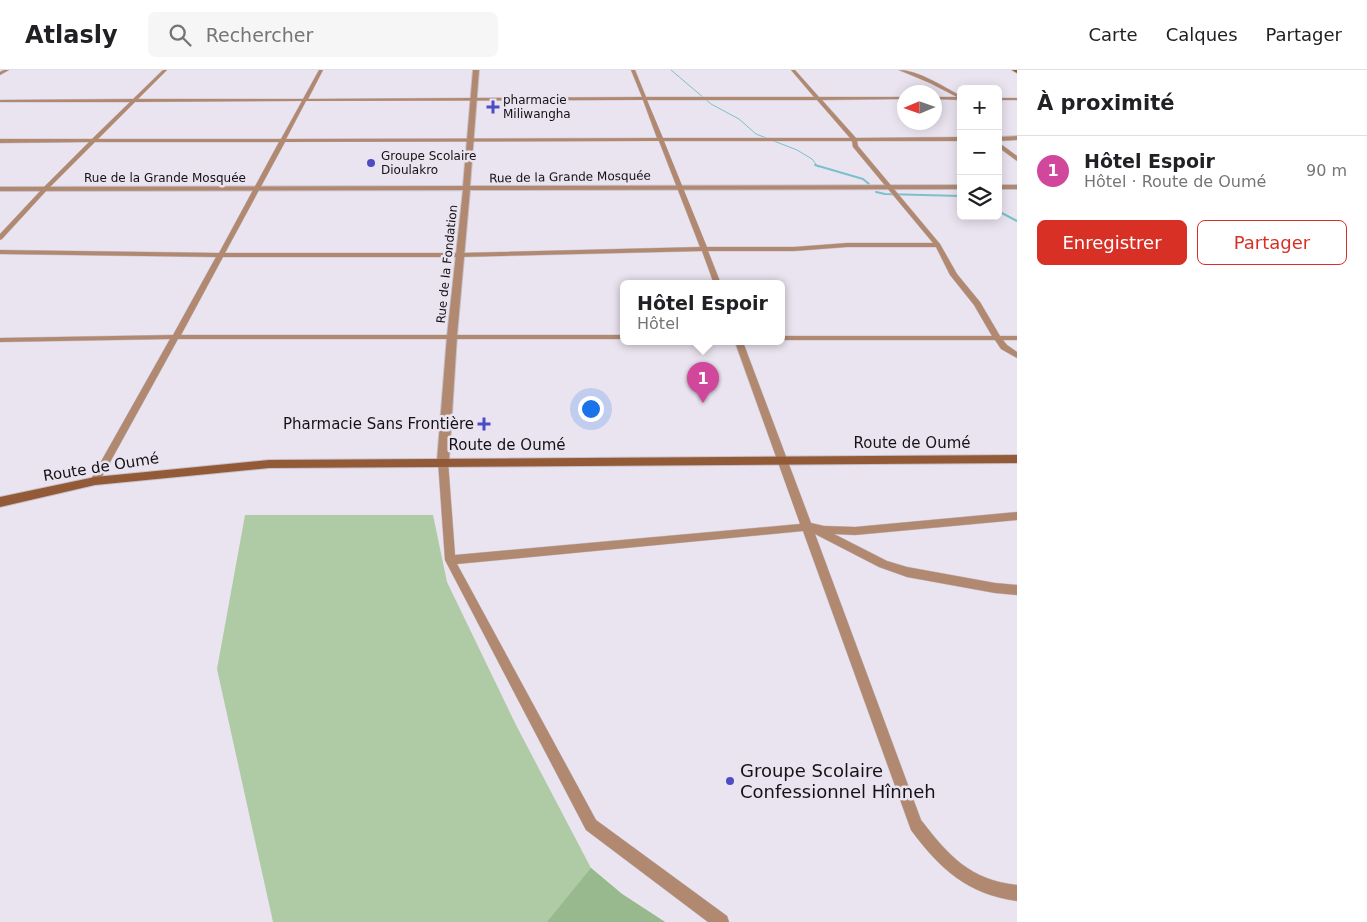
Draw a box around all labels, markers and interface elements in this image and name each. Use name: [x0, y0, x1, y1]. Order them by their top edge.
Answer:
search box: [148, 12, 498, 57]
text: Atlasly: [25, 21, 118, 49]
icon: search: [166, 21, 194, 49]
text: Rechercher: [206, 24, 313, 46]
text: Carte: [1089, 24, 1138, 45]
text: Calques: [1166, 24, 1238, 45]
text: Partager: [1266, 24, 1342, 45]
north arrow: [897, 85, 942, 130]
map controls: [957, 85, 1002, 220]
button: +: [957, 85, 1002, 130]
text: À proximité: [1037, 91, 1174, 115]
place label: pharmacie Miliwangha: [503, 93, 571, 121]
marker: pharmacie Miliwangha: [487, 101, 499, 113]
button: −: [957, 130, 1002, 175]
place label: Groupe Scolaire Dioulakro: [381, 149, 476, 177]
text: Hôtel Espoir: [1084, 150, 1215, 172]
marker: Groupe Scolaire Dioulakro: [365, 157, 377, 169]
text: 1: [1047, 161, 1059, 180]
text: 90 m: [1306, 161, 1347, 180]
street label: Rue de la Grande Mosquée: [489, 169, 651, 185]
street label: Rue de la Grande Mosquée: [84, 171, 246, 185]
text: Hôtel · Route de Oumé: [1084, 172, 1266, 191]
button: layers: [957, 175, 1002, 220]
street label: Rue de la Fondation: [434, 204, 460, 324]
button: Enregistrer: [1037, 220, 1187, 265]
button: Partager: [1197, 220, 1347, 265]
popup: [620, 280, 785, 345]
text: Hôtel Espoir: [637, 292, 768, 314]
text: Hôtel: [637, 314, 679, 333]
pin: 1: [687, 362, 719, 403]
your location: [578, 396, 604, 422]
place label: Pharmacie Sans Frontière: [283, 415, 474, 433]
marker: Pharmacie Sans Frontière: [478, 418, 490, 430]
street label: Route de Oumé: [854, 434, 970, 452]
street label: Route de Oumé: [449, 436, 565, 454]
street label: Route de Oumé: [42, 449, 160, 485]
place label: Groupe Scolaire Confessionnel Hînneh: [740, 760, 936, 802]
marker: Groupe Scolaire Confessionnel Hînneh: [724, 775, 736, 787]

